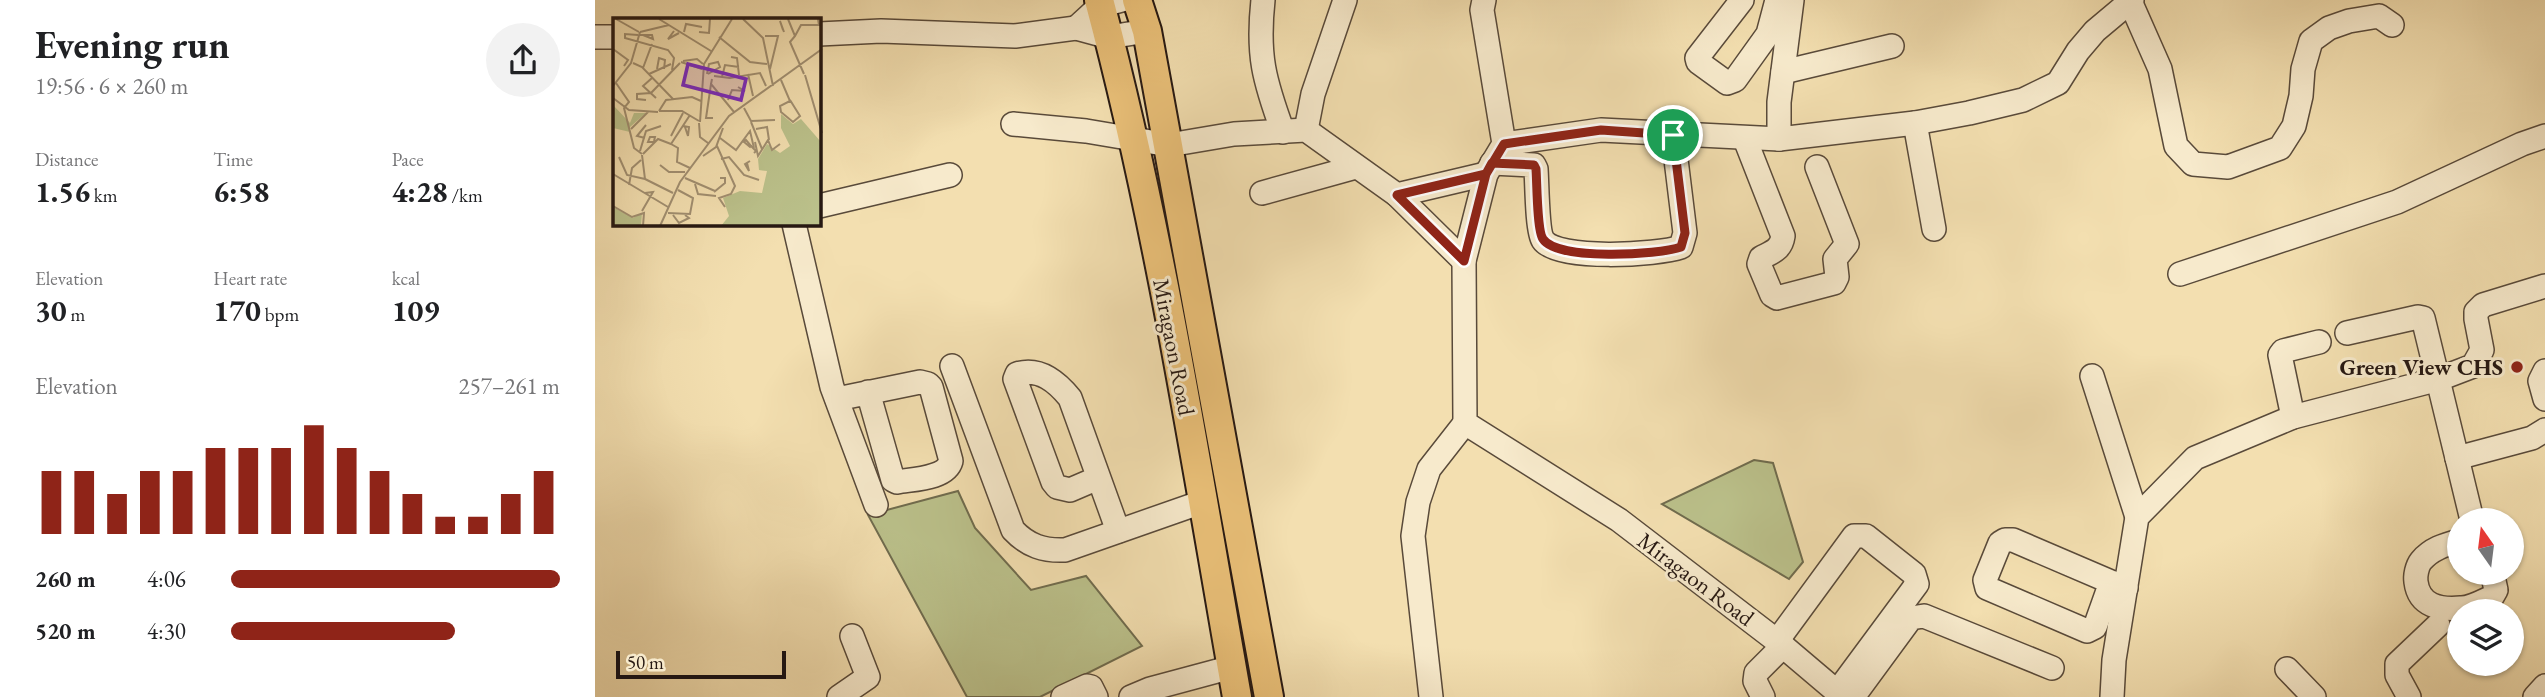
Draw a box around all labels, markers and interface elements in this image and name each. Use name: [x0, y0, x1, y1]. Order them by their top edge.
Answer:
inset map: [613, 18, 821, 226]
text: Evening run: [35, 20, 230, 69]
button: share: [486, 23, 560, 97]
text: 19:56 · 6 × 260 m: [35, 71, 188, 101]
pin: [1643, 105, 1703, 165]
icon: arrive: [1654, 116, 1692, 154]
text: Distance: [35, 147, 98, 172]
text: Time: [213, 147, 253, 172]
text: Pace: [392, 147, 424, 172]
text: 1.56: [35, 172, 90, 211]
text: 6:58: [213, 172, 269, 211]
text: 4:28: [392, 172, 448, 211]
text: km: [90, 183, 118, 208]
text: /km: [448, 183, 483, 208]
text: Elevation: [35, 266, 103, 291]
text: Heart rate: [213, 266, 287, 291]
text: kcal: [392, 266, 420, 291]
street label: Miragaon Road: [1146, 276, 1202, 418]
text: 30: [35, 291, 67, 330]
text: 170: [213, 291, 261, 330]
text: 109: [392, 291, 439, 330]
text: m: [67, 302, 85, 327]
text: bpm: [261, 302, 299, 327]
place label: Green View CHS: [2339, 352, 2503, 382]
marker: Green View CHS: [2509, 359, 2525, 375]
text: Elevation: [35, 371, 118, 401]
text: 257–261 m: [459, 371, 560, 401]
north arrow: [2447, 508, 2523, 584]
map controls: [2447, 508, 2524, 676]
street label: Miragaon Road: [1632, 525, 1761, 633]
text: 260 m: [35, 564, 96, 594]
text: 4:06: [147, 564, 186, 594]
button: layers: [2447, 599, 2524, 676]
text: 520 m: [35, 616, 96, 646]
text: 4:30: [147, 616, 186, 646]
scale bar: [616, 648, 786, 680]
text: 50 m: [627, 650, 664, 675]

